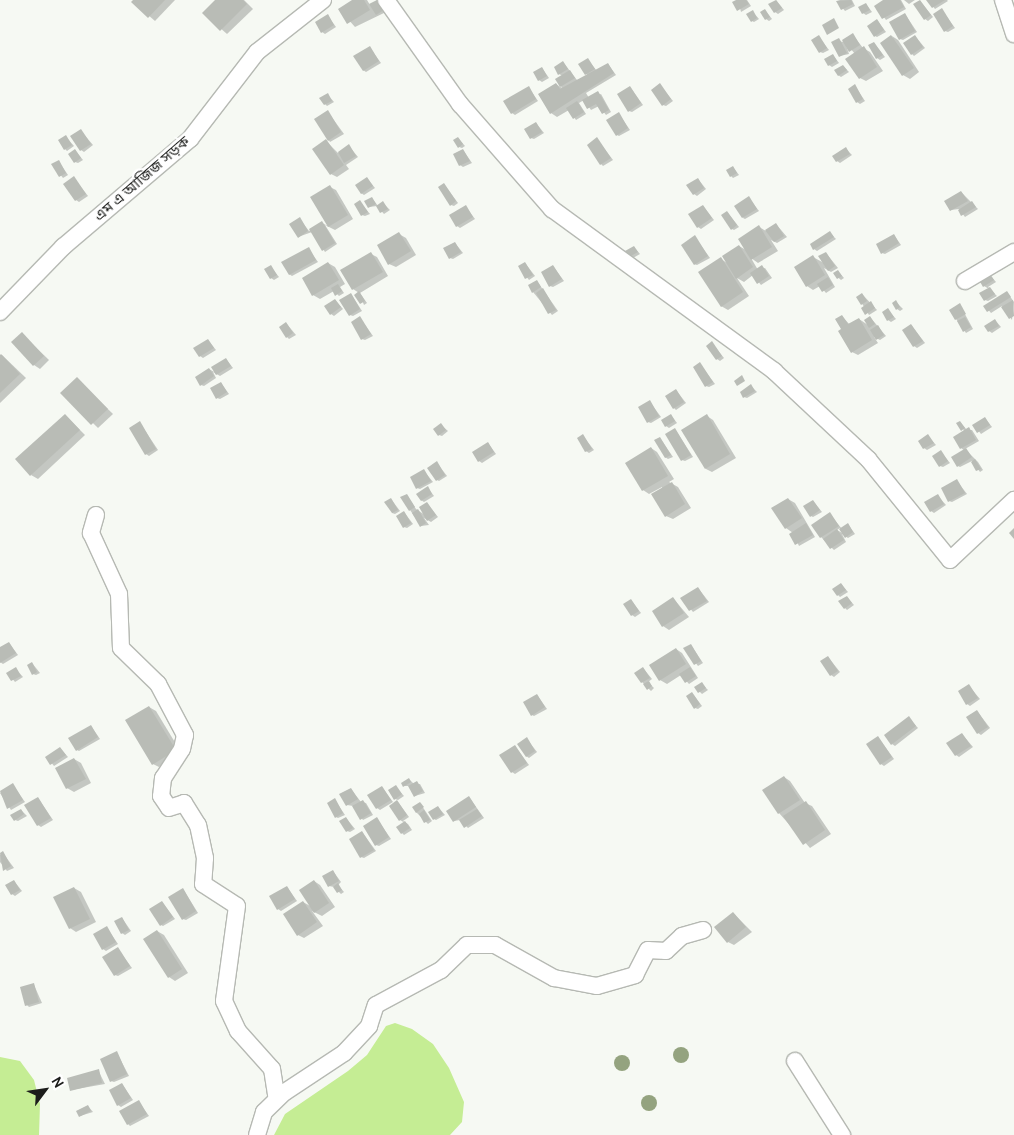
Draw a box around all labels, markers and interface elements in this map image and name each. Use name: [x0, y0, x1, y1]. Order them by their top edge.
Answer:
street label: এম এ আজিজ সড়ক: [91, 133, 193, 225]
north arrow: [20, 1065, 70, 1115]
text: N: [48, 1073, 68, 1091]

